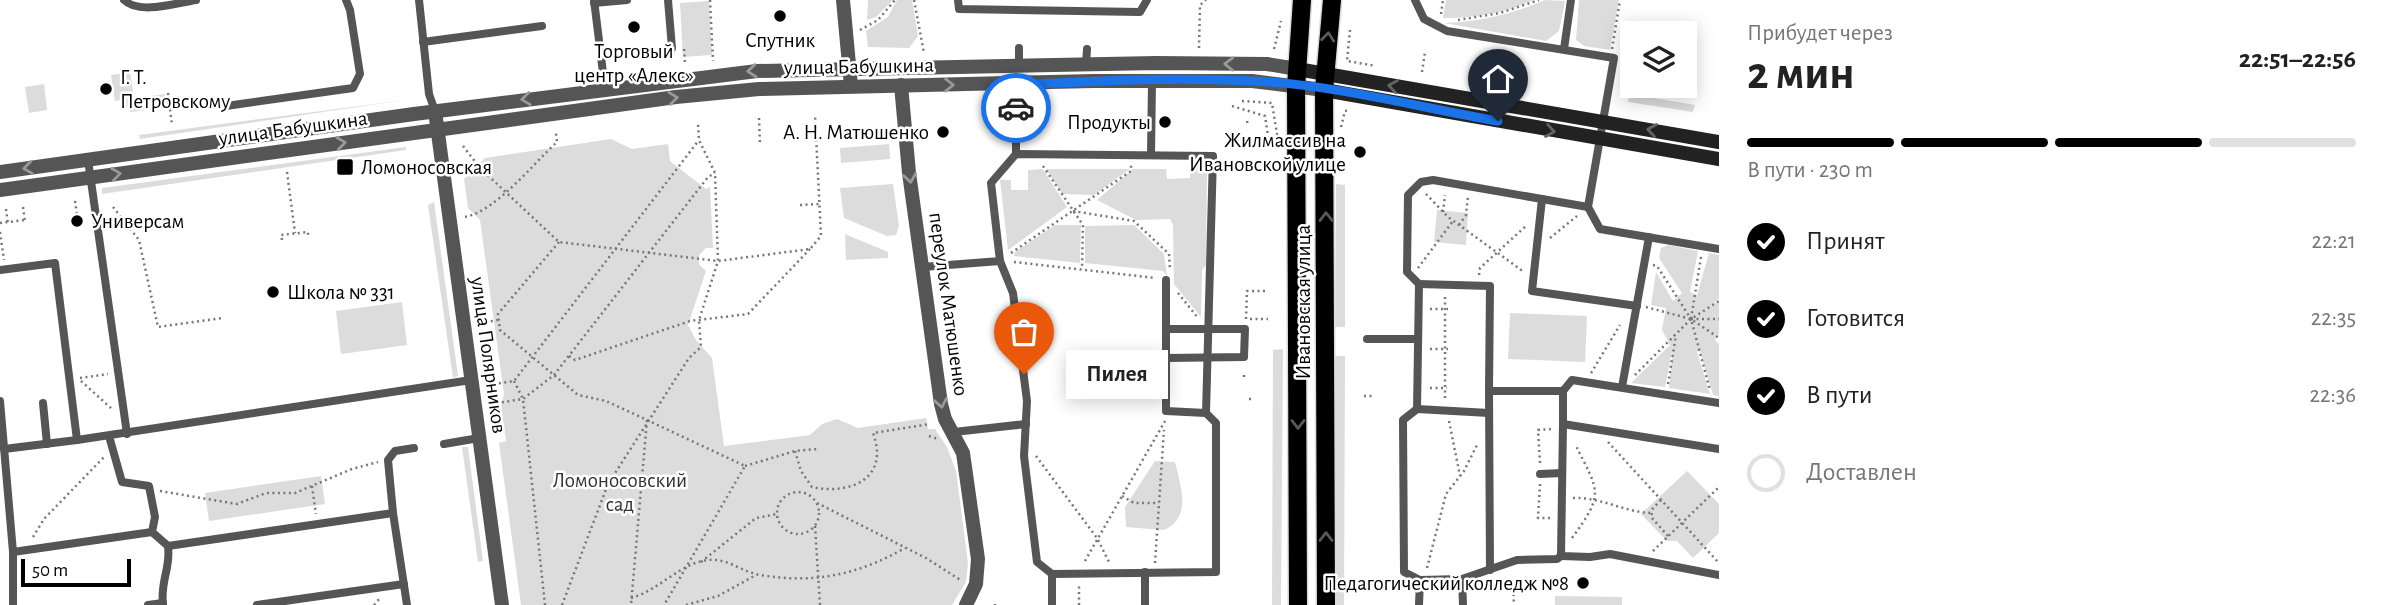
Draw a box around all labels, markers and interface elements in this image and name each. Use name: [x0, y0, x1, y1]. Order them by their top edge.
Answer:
marker: Спутник: [772, 8, 788, 24]
marker: Торговый центр «Алекс»: [626, 19, 642, 35]
map controls: [1620, 21, 1697, 98]
button: layers: [1620, 21, 1697, 98]
text: Прибудет через: [1747, 22, 1893, 45]
place label: Спутник: [745, 30, 815, 51]
one-way arrow: [1321, 31, 1336, 43]
place label: Торговый центр «Алекс»: [574, 41, 694, 86]
text: 22:51–22:56: [2239, 46, 2356, 72]
pin: [1468, 49, 1528, 121]
text: 2 мин: [1747, 51, 1855, 97]
street label: улица Бабушкина: [783, 55, 935, 78]
one-way arrow: [1223, 56, 1234, 72]
icon: home: [1479, 60, 1517, 98]
one-way arrow: [746, 63, 757, 78]
place label: Г. Т. Петровскому: [120, 67, 230, 112]
courier: [981, 73, 1051, 143]
one-way arrow: [944, 77, 955, 93]
one-way arrow: [1387, 79, 1399, 94]
marker: Г. Т. Петровскому: [98, 81, 114, 97]
icon: car: [997, 89, 1035, 127]
one-way arrow: [667, 90, 679, 105]
one-way arrow: [521, 92, 532, 107]
street label: улица Бабушкина: [216, 108, 369, 149]
place label: Продукты: [1067, 112, 1151, 133]
marker: Продукты: [1157, 114, 1173, 130]
place label: А. Н. Матюшенко: [783, 122, 929, 143]
one-way arrow: [1544, 123, 1556, 138]
one-way arrow: [1646, 123, 1658, 138]
marker: А. Н. Матюшенко: [935, 124, 951, 140]
place label: Жилмассив на Ивановской улице: [1189, 130, 1346, 175]
one-way arrow: [336, 135, 347, 150]
marker: Жилмассив на Ивановской улице: [1352, 144, 1368, 160]
marker: Ломоносовская: [335, 157, 355, 177]
place label: Ломоносовская: [361, 157, 492, 178]
text: В пути · 230 m: [1747, 159, 1873, 182]
one-way arrow: [22, 161, 34, 176]
one-way arrow: [110, 167, 122, 182]
one-way arrow: [902, 172, 917, 183]
place label: Универсам: [91, 211, 184, 232]
street label: переулок Матюшенко: [925, 211, 972, 397]
one-way arrow: [1318, 211, 1334, 222]
marker: Универсам: [69, 213, 85, 229]
icon: check: [1747, 223, 1785, 261]
street label: Ивановская улица: [1293, 224, 1314, 379]
text: Принят: [1806, 228, 1885, 254]
text: 22:21: [2311, 230, 2356, 253]
street label: улица Полярников: [467, 275, 510, 435]
place label: Школа № 331: [287, 282, 395, 303]
marker: Школа № 331: [265, 284, 281, 300]
icon: check: [1747, 300, 1785, 338]
pin: [994, 302, 1054, 374]
text: Готовится: [1806, 305, 1905, 331]
text: 22:35: [2311, 307, 2356, 330]
icon: bag: [1005, 313, 1043, 351]
callout: Пилея: [1066, 350, 1168, 398]
text: Пилея: [1086, 363, 1148, 386]
icon: check: [1747, 377, 1785, 415]
text: В пути: [1806, 382, 1872, 408]
text: 22:36: [2310, 384, 2356, 407]
one-way arrow: [933, 397, 948, 409]
one-way arrow: [1290, 420, 1306, 430]
text: Доставлен: [1806, 459, 1917, 485]
park label: Ломоносовский сад: [553, 470, 687, 515]
one-way arrow: [1318, 531, 1334, 542]
scale bar: [21, 556, 131, 588]
text: 50 m: [32, 561, 68, 580]
place label: Педагогический колледж №8: [1323, 573, 1569, 594]
marker: Педагогический колледж №8: [1575, 575, 1591, 591]

